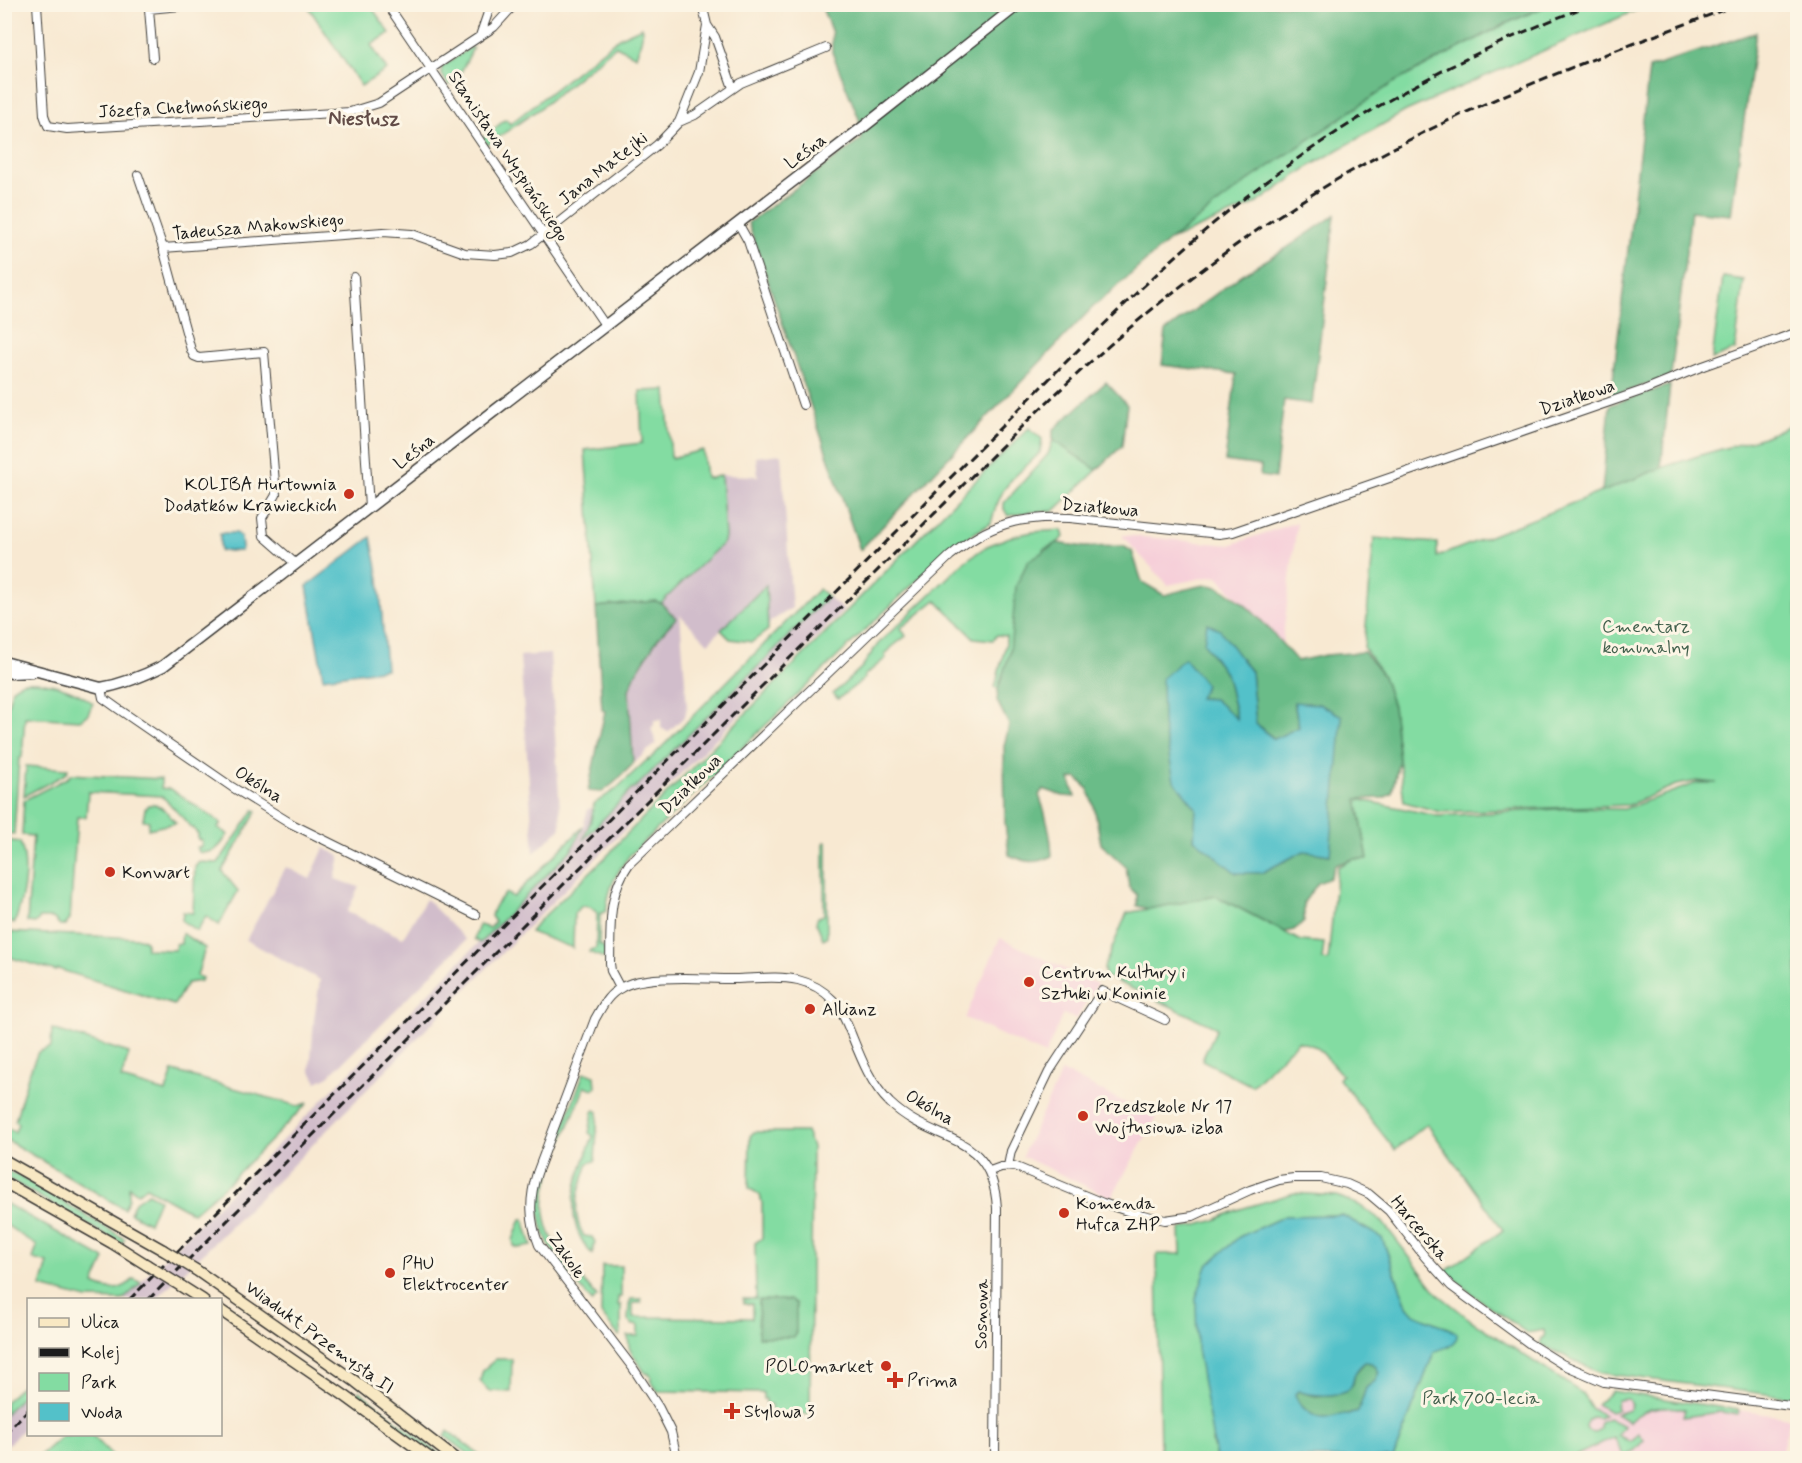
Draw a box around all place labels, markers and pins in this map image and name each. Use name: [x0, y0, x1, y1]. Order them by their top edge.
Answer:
place label: KOLIBA Hurtownia Dodatków Krawieckich: [163, 473, 337, 518]
marker: KOLIBA Hurtownia Dodatków Krawieckich: [342, 487, 356, 501]
place label: Konwart: [122, 861, 190, 885]
marker: Konwart: [103, 865, 117, 879]
place label: Centrum Kultury i Sztuki w Koninie: [1041, 961, 1185, 1006]
marker: Centrum Kultury i Sztuki w Koninie: [1022, 975, 1036, 989]
place label: Allianz: [822, 998, 877, 1022]
marker: Allianz: [803, 1002, 817, 1016]
place label: Przedszkole Nr 17 Wojtusiowa izba: [1095, 1095, 1232, 1140]
marker: Przedszkole Nr 17 Wojtusiowa izba: [1076, 1109, 1090, 1123]
place label: Komenda Hufca ZHP: [1076, 1192, 1160, 1237]
marker: Komenda Hufca ZHP: [1057, 1206, 1071, 1220]
place label: PHU Elektrocenter: [402, 1252, 509, 1297]
marker: PHU Elektrocenter: [383, 1266, 397, 1280]
place label: POLOmarket: [765, 1355, 874, 1379]
marker: POLOmarket: [879, 1359, 893, 1373]
place label: Prima: [907, 1369, 958, 1393]
marker: Prima: [888, 1373, 902, 1387]
place label: Stylowa 3: [744, 1400, 815, 1424]
marker: Stylowa 3: [725, 1404, 739, 1418]

